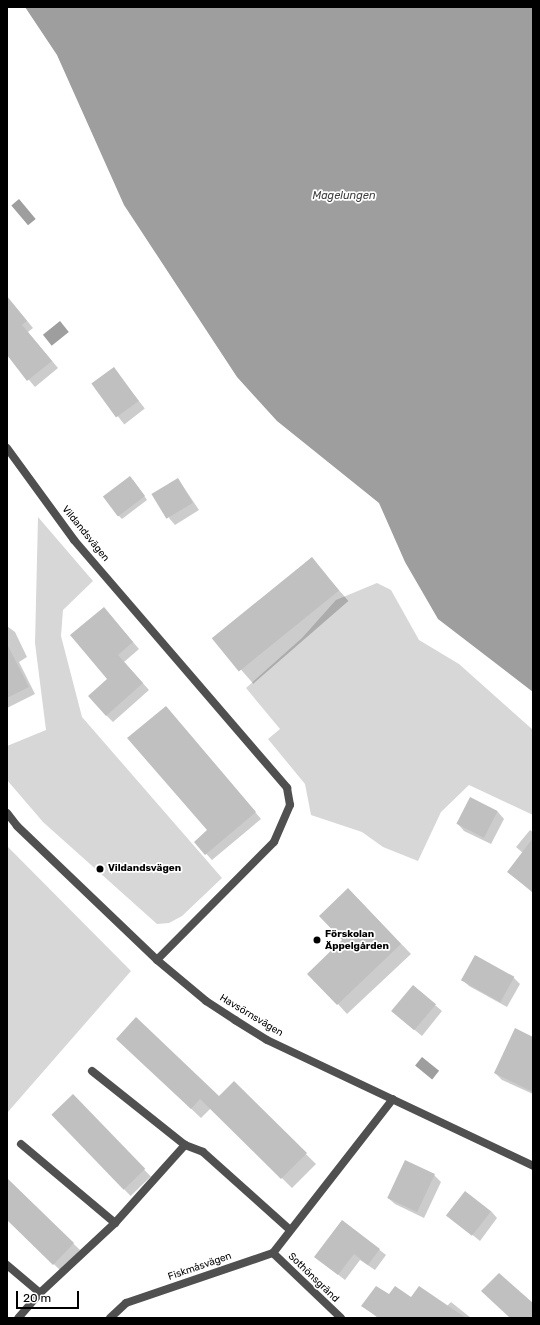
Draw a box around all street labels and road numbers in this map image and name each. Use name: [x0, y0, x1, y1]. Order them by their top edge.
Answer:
street label: Vildandsvägen: [59, 504, 111, 564]
street label: Havsörnsvägen: [217, 992, 285, 1040]
street label: Fiskmåsvägen: [167, 1251, 233, 1283]
street label: Sothönsgränd: [285, 1251, 341, 1305]

